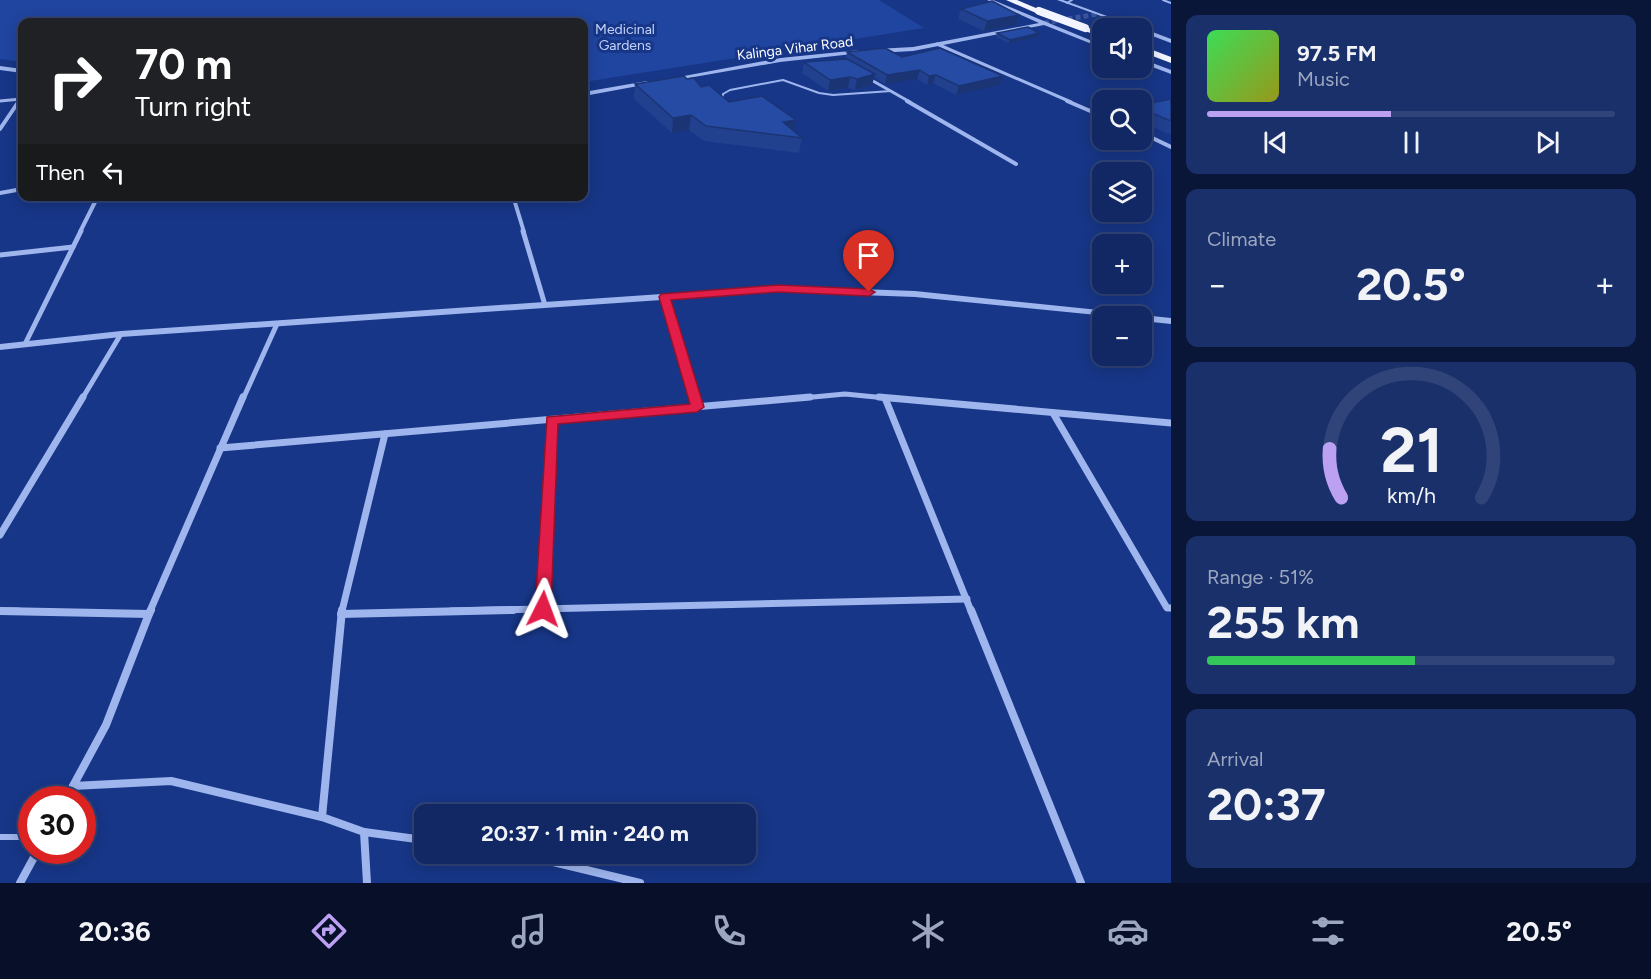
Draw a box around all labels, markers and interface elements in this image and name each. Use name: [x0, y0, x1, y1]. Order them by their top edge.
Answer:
map controls: [1092, 18, 1152, 366]
button: sound: [1092, 18, 1152, 78]
park label: Medicinal Gardens: [595, 21, 655, 54]
street label: Kalinga Vihar Road: [736, 33, 854, 64]
text: 70 m: [135, 39, 232, 90]
text: 97.5 FM: [1297, 40, 1377, 67]
icon: right: [36, 42, 114, 120]
text: Music: [1297, 67, 1350, 91]
text: Turn right: [135, 90, 251, 123]
button: search: [1092, 90, 1152, 150]
icon: previous: [1259, 126, 1292, 159]
icon: pause: [1395, 126, 1428, 159]
icon: next: [1531, 126, 1564, 159]
icon: left: [97, 156, 130, 189]
text: Then: [36, 159, 85, 186]
button: layers: [1092, 162, 1152, 222]
text: Climate: [1207, 227, 1276, 251]
pin: [843, 230, 894, 292]
button: +: [1092, 234, 1152, 294]
icon: arrive: [852, 239, 885, 272]
text: 20.5°: [1356, 257, 1466, 311]
text: −: [1207, 265, 1228, 304]
text: +: [1594, 265, 1615, 304]
button: −: [1092, 306, 1152, 366]
text: 21: [1380, 414, 1442, 489]
text: km/h: [1387, 484, 1435, 509]
text: Range · 51%: [1207, 565, 1314, 589]
position arrow: [511, 577, 575, 641]
text: 255 km: [1207, 595, 1360, 649]
text: Arrival: [1207, 747, 1263, 771]
text: 20:37: [1207, 777, 1326, 831]
speed limit sign: 30: [18, 786, 96, 864]
text: 20:37 · 1 min · 240 m: [481, 820, 689, 847]
icon: directions: [308, 910, 350, 952]
icon: music: [508, 910, 550, 952]
icon: phone: [708, 910, 750, 952]
icon: climate: [907, 910, 949, 952]
icon: car: [1107, 910, 1149, 952]
icon: filters: [1307, 910, 1349, 952]
text: 20:36: [79, 915, 151, 948]
text: 20.5°: [1506, 915, 1572, 948]

